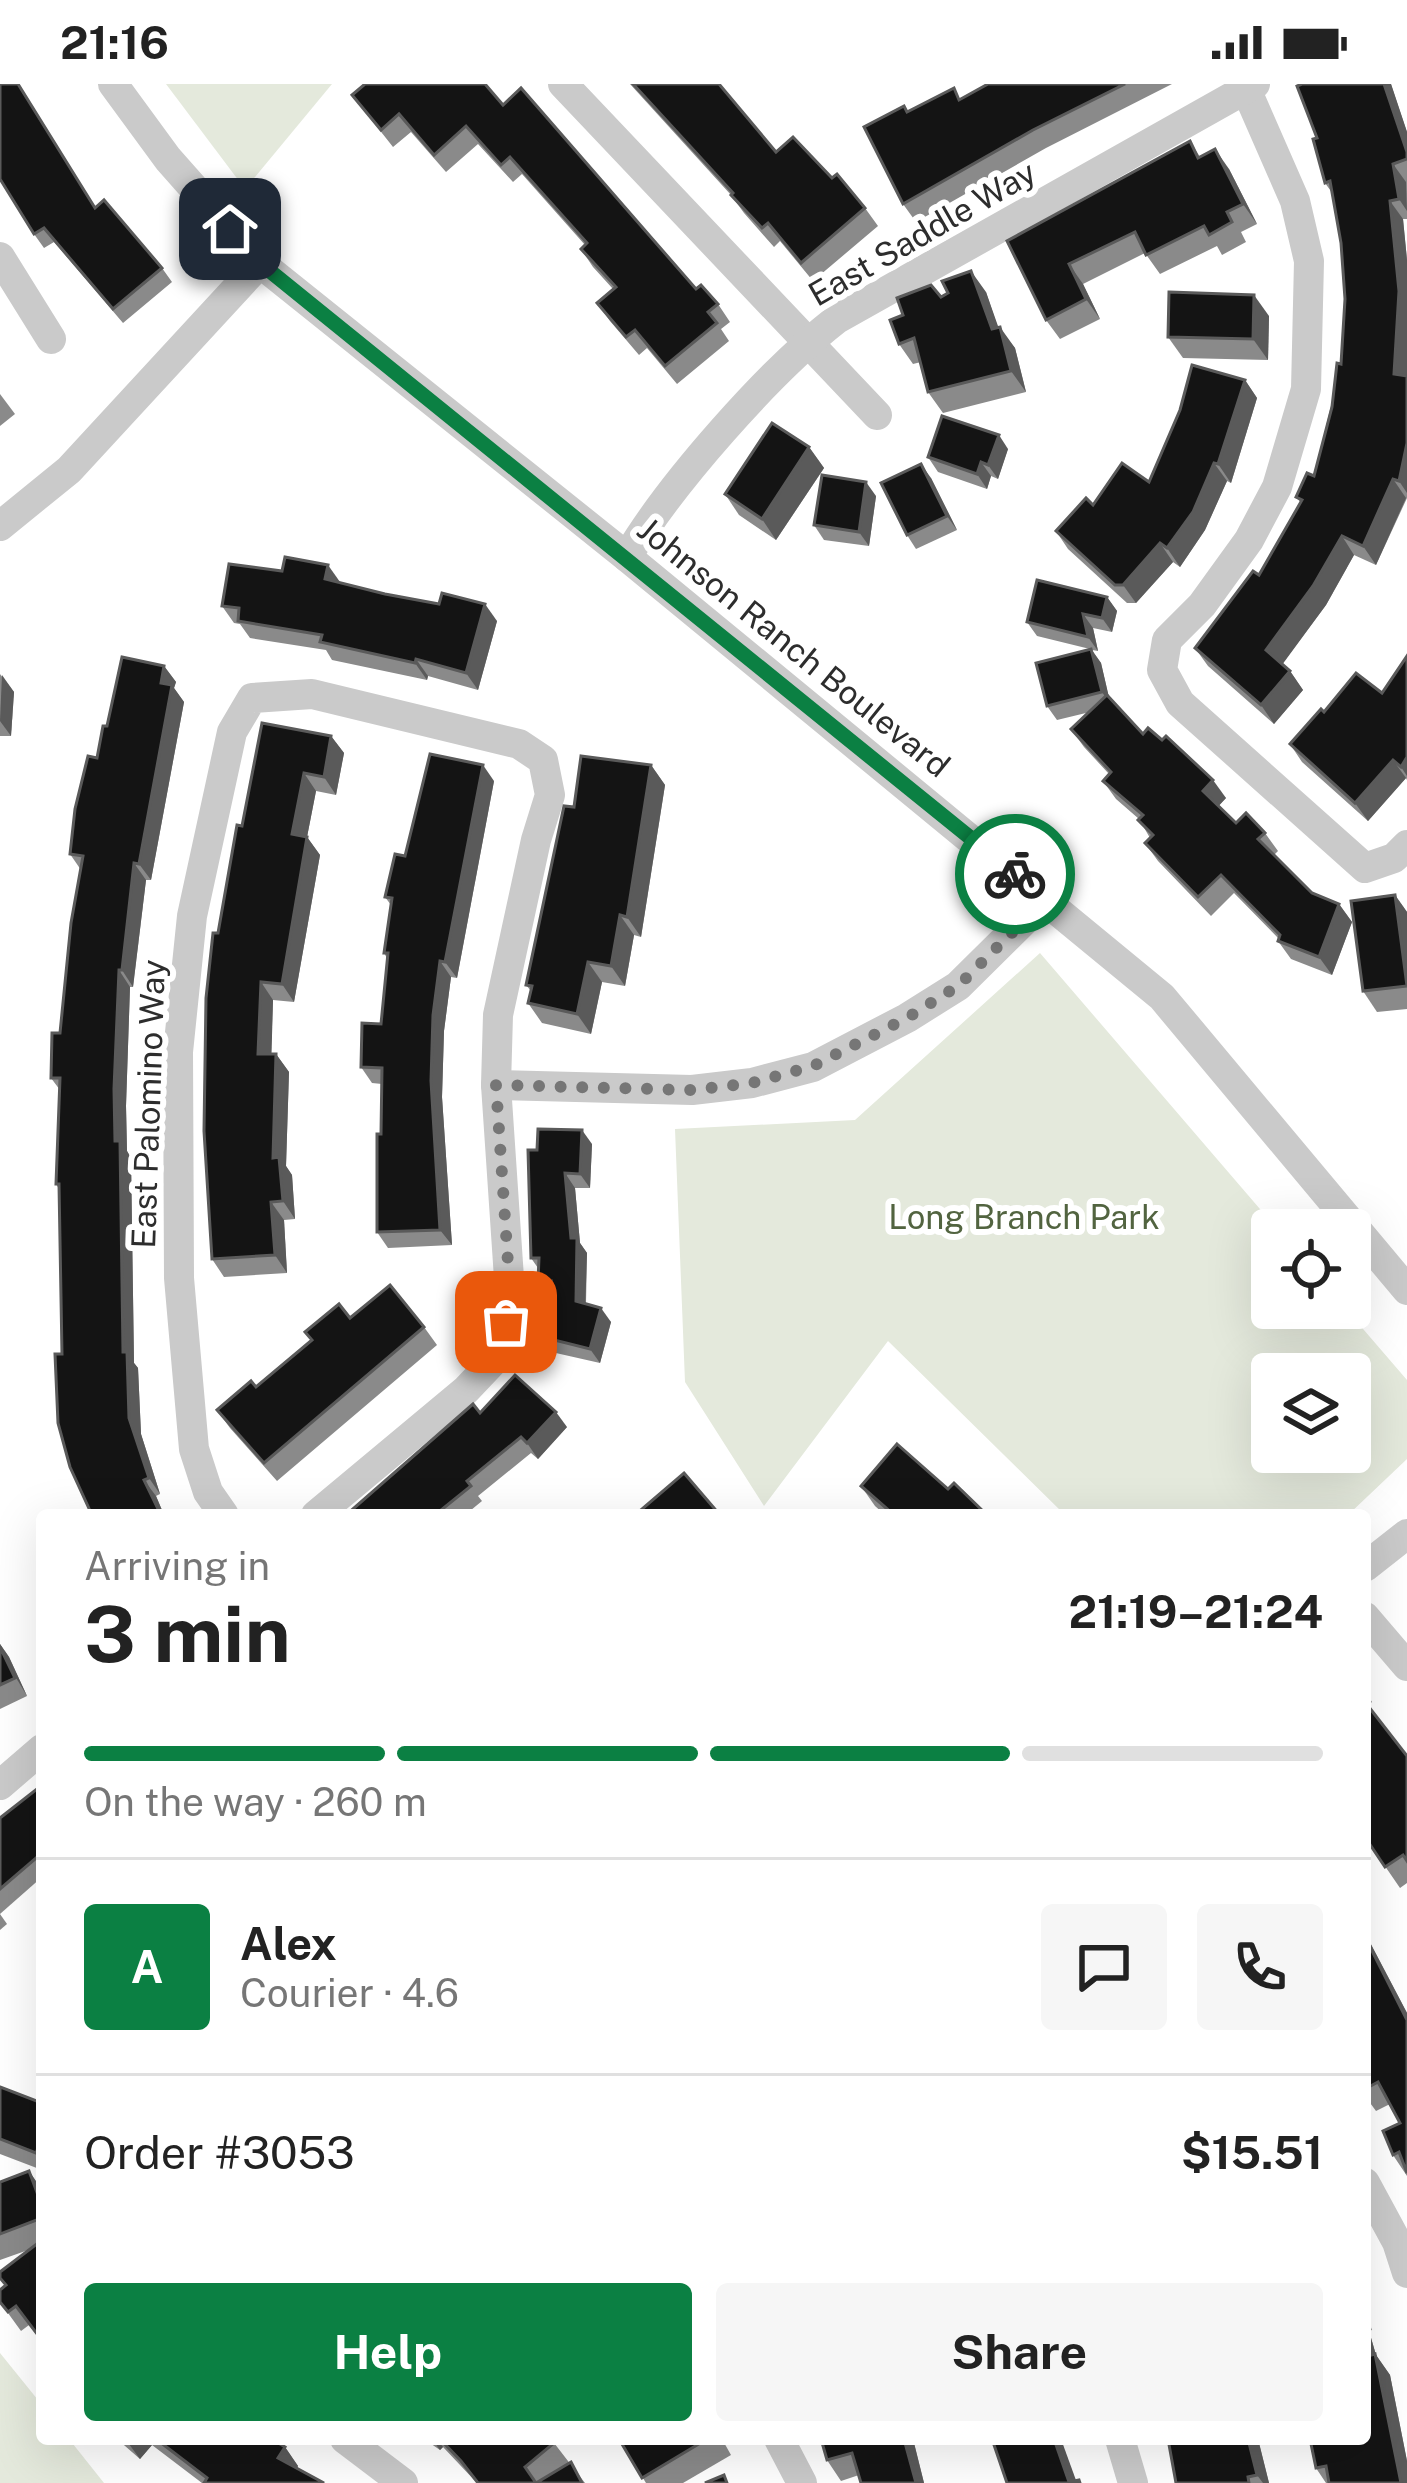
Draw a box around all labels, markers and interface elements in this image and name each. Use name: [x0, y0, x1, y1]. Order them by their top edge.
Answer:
text: 21:16: [60, 16, 169, 69]
street label: East Saddle Way: [802, 153, 1042, 313]
pin: [179, 178, 281, 280]
icon: home: [197, 196, 263, 262]
street label: Johnson Ranch Boulevard: [630, 509, 958, 785]
courier: [955, 814, 1075, 934]
icon: bike: [982, 841, 1048, 907]
street label: East Palomino Way: [124, 959, 172, 1249]
park label: Long Branch Park: [888, 1198, 1160, 1236]
map controls: [1251, 1209, 1371, 1473]
button: locate: [1251, 1209, 1371, 1329]
pin: [455, 1271, 557, 1373]
icon: bag: [473, 1289, 539, 1355]
button: layers: [1251, 1353, 1371, 1473]
text: Arriving in: [84, 1543, 270, 1589]
text: 21:19–21:24: [1069, 1585, 1323, 1638]
text: 3 min: [84, 1588, 291, 1680]
text: On the way · 260 m: [84, 1779, 427, 1825]
button: chat: [1041, 1904, 1167, 2030]
button: phone: [1197, 1904, 1323, 2030]
text: Alex: [240, 1917, 337, 1970]
text: A: [131, 1940, 163, 1993]
text: Courier · 4.6: [240, 1970, 459, 2016]
text: Order #3053: [84, 2126, 355, 2179]
text: $15.51: [1181, 2126, 1323, 2179]
button: Help: [84, 2283, 692, 2421]
button: Share: [716, 2283, 1323, 2421]

